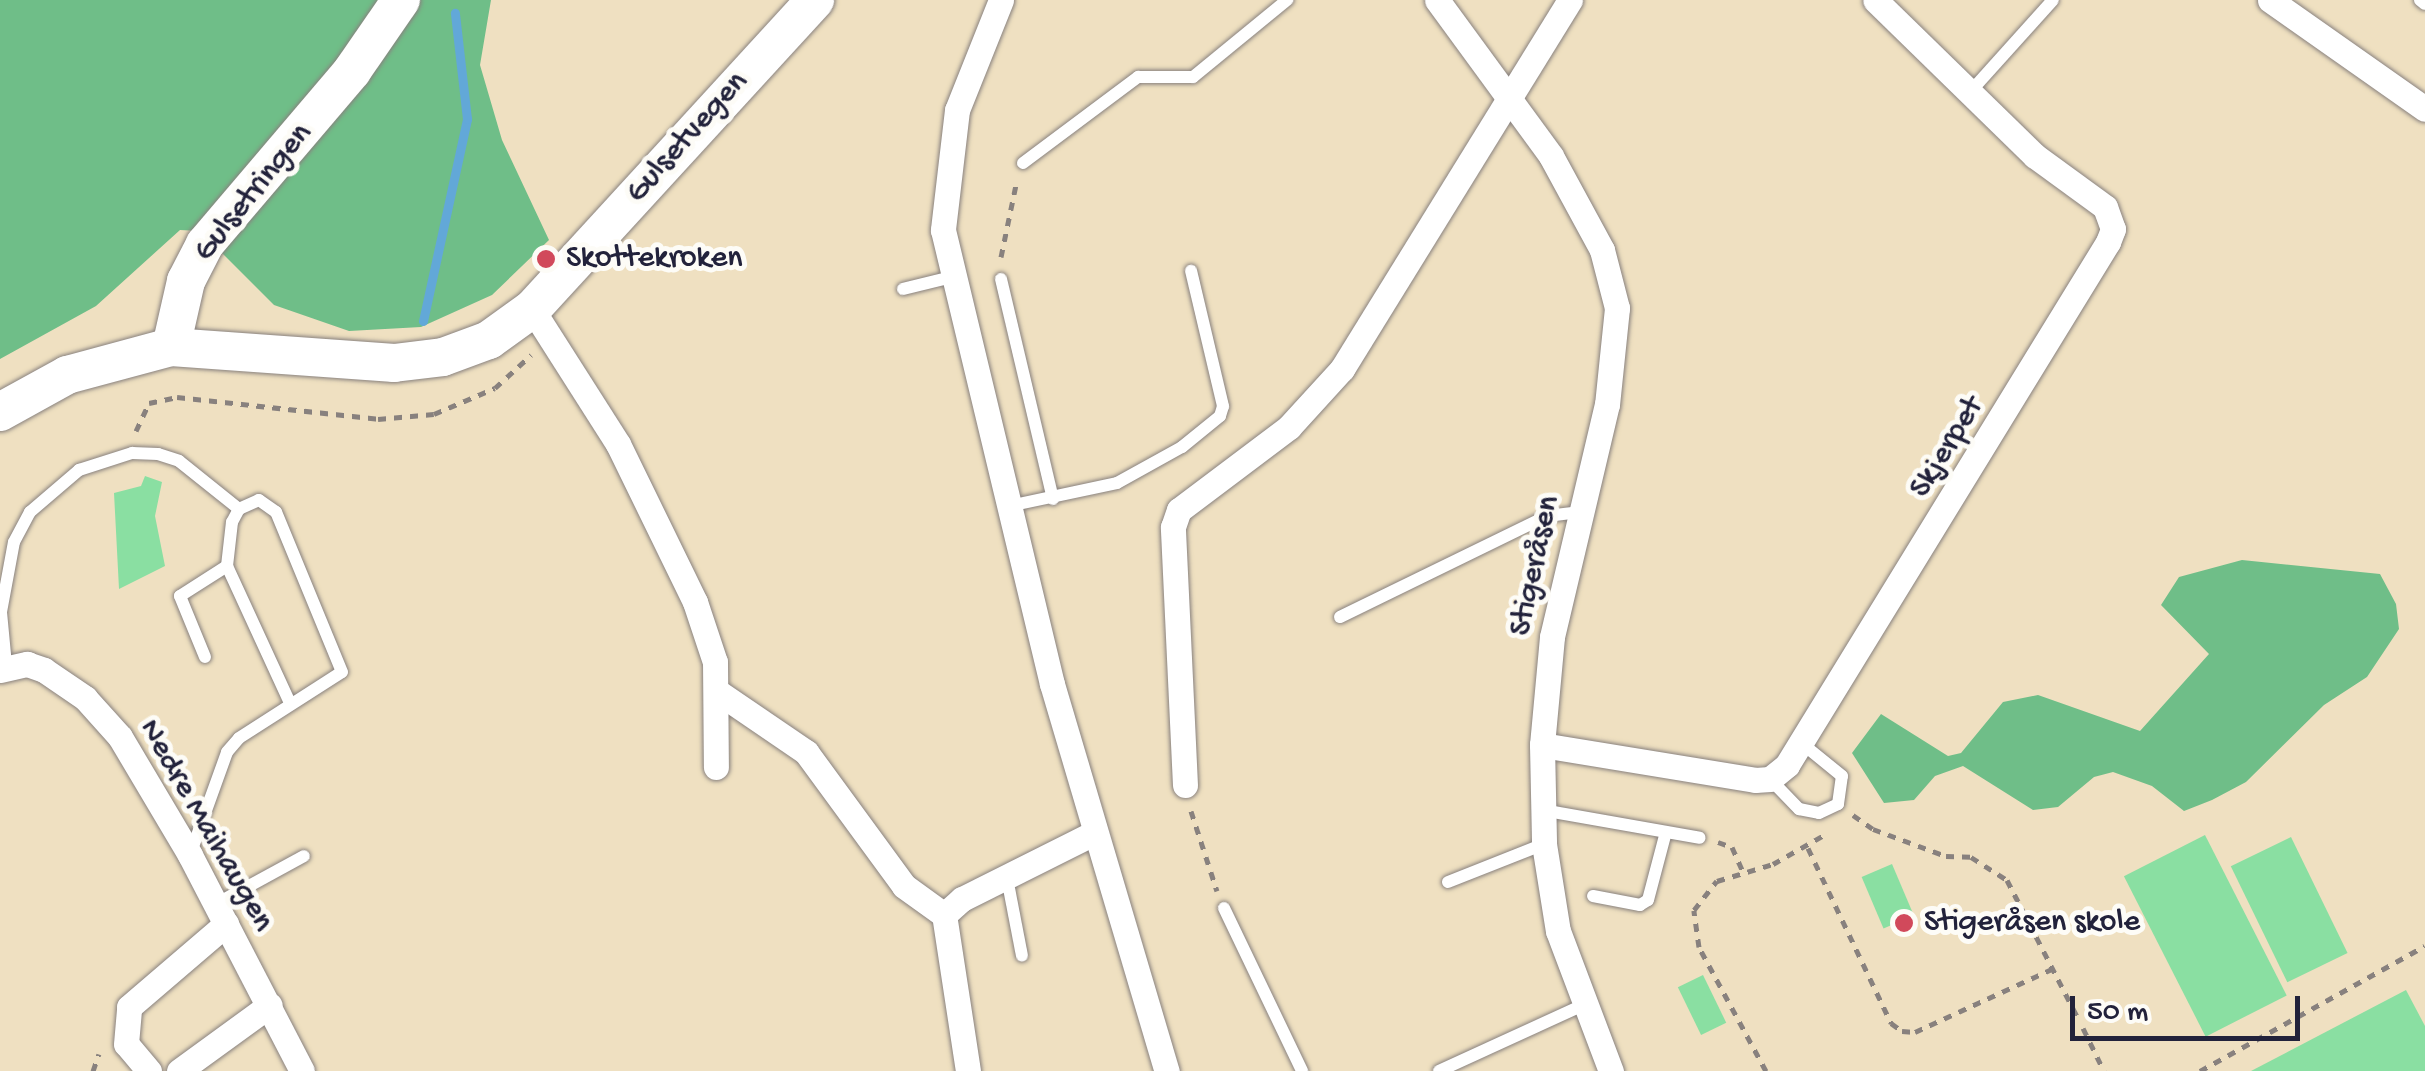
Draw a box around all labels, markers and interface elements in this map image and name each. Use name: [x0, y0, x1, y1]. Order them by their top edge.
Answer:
street label: Gulsetvegen: [619, 64, 757, 212]
street label: Gulsetringen: [187, 116, 321, 270]
place label: Skottekroken: [566, 240, 743, 278]
marker: Skottekroken: [535, 248, 557, 270]
street label: Skjerpet: [1902, 391, 1994, 505]
street label: Stigeråsen: [1502, 492, 1570, 640]
street label: Nedre Maihaugen: [129, 713, 281, 939]
place label: Stigeråsen skole: [1924, 904, 2140, 942]
marker: Stigeråsen skole: [1893, 912, 1915, 934]
scale bar: [2075, 976, 2305, 1038]
text: 50 m: [2087, 996, 2148, 1031]

